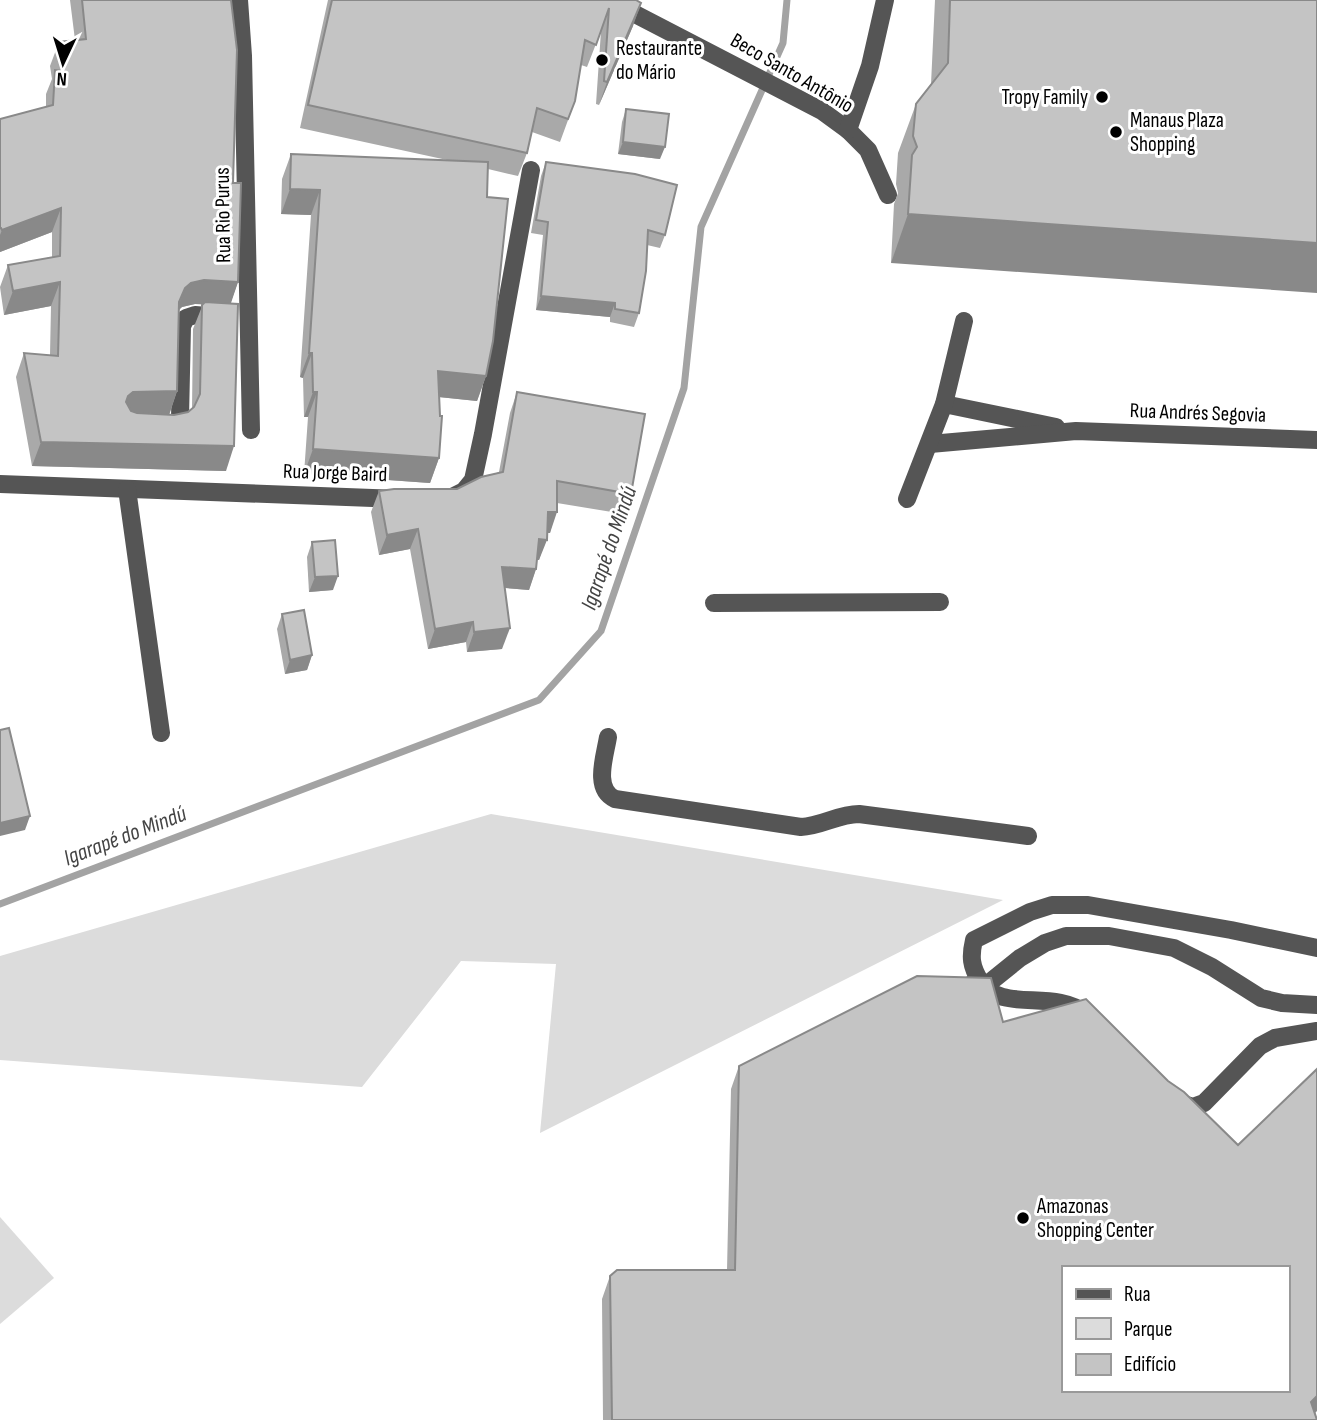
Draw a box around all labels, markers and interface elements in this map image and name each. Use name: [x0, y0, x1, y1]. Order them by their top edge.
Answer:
north arrow: [28, 28, 98, 98]
street label: Beco Santo Antônio: [726, 28, 858, 118]
place label: Restaurante do Mário: [616, 36, 702, 85]
marker: Restaurante do Mário: [594, 52, 610, 68]
text: N: [56, 67, 68, 90]
place label: Tropy Family: [1002, 85, 1088, 110]
marker: Tropy Family: [1094, 89, 1110, 105]
place label: Manaus Plaza Shopping: [1130, 108, 1224, 157]
marker: Manaus Plaza Shopping: [1108, 124, 1124, 140]
street label: Rua Rio Purus: [210, 167, 236, 263]
street label: Rua Andrés Segovia: [1129, 398, 1267, 428]
street label: Rua Jorge Baird: [282, 459, 388, 487]
water label: Igarapé do Mindú: [575, 482, 643, 614]
water label: Igarapé do Mindú: [60, 800, 191, 872]
place label: Amazonas Shopping Center: [1036, 1194, 1154, 1243]
marker: Amazonas Shopping Center: [1015, 1210, 1031, 1226]
legend: [1062, 1266, 1289, 1392]
text: Rua: [1124, 1282, 1151, 1307]
text: Parque: [1124, 1317, 1172, 1342]
text: Edifício: [1124, 1352, 1176, 1377]

